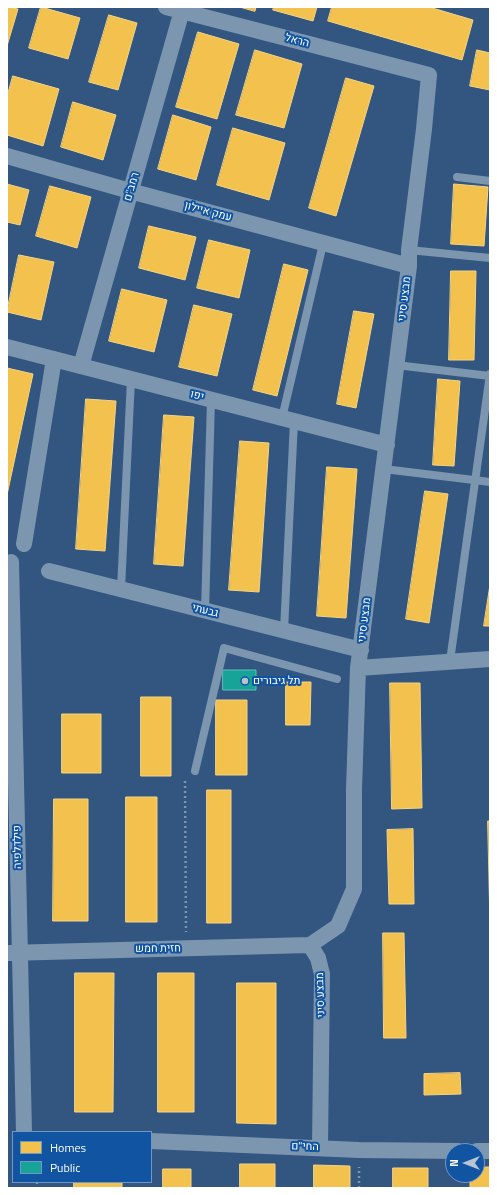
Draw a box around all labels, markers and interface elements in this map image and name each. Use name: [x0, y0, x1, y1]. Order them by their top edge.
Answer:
street label: הראל: [283, 31, 311, 51]
street label: רמב"ם: [122, 171, 142, 203]
street label: עמק איילון: [183, 199, 233, 225]
street label: מבצע סיני: [396, 276, 414, 322]
street label: יפו: [189, 388, 205, 404]
street label: מבצע סיני: [356, 597, 374, 643]
street label: גבעתי: [190, 601, 220, 621]
place label: תל גיבורים: [253, 674, 300, 688]
marker: תל גיבורים: [240, 676, 250, 686]
street label: פילדלפיה: [11, 825, 25, 869]
street label: חזית חמש: [135, 942, 181, 956]
street label: מבצע סיני: [314, 972, 328, 1018]
legend: [12, 1131, 152, 1183]
text: Homes: [50, 1138, 86, 1157]
street label: החי"ם: [291, 1140, 319, 1154]
north arrow: [445, 1143, 485, 1183]
text: Public: [50, 1158, 80, 1177]
text: N: [446, 1159, 462, 1167]

